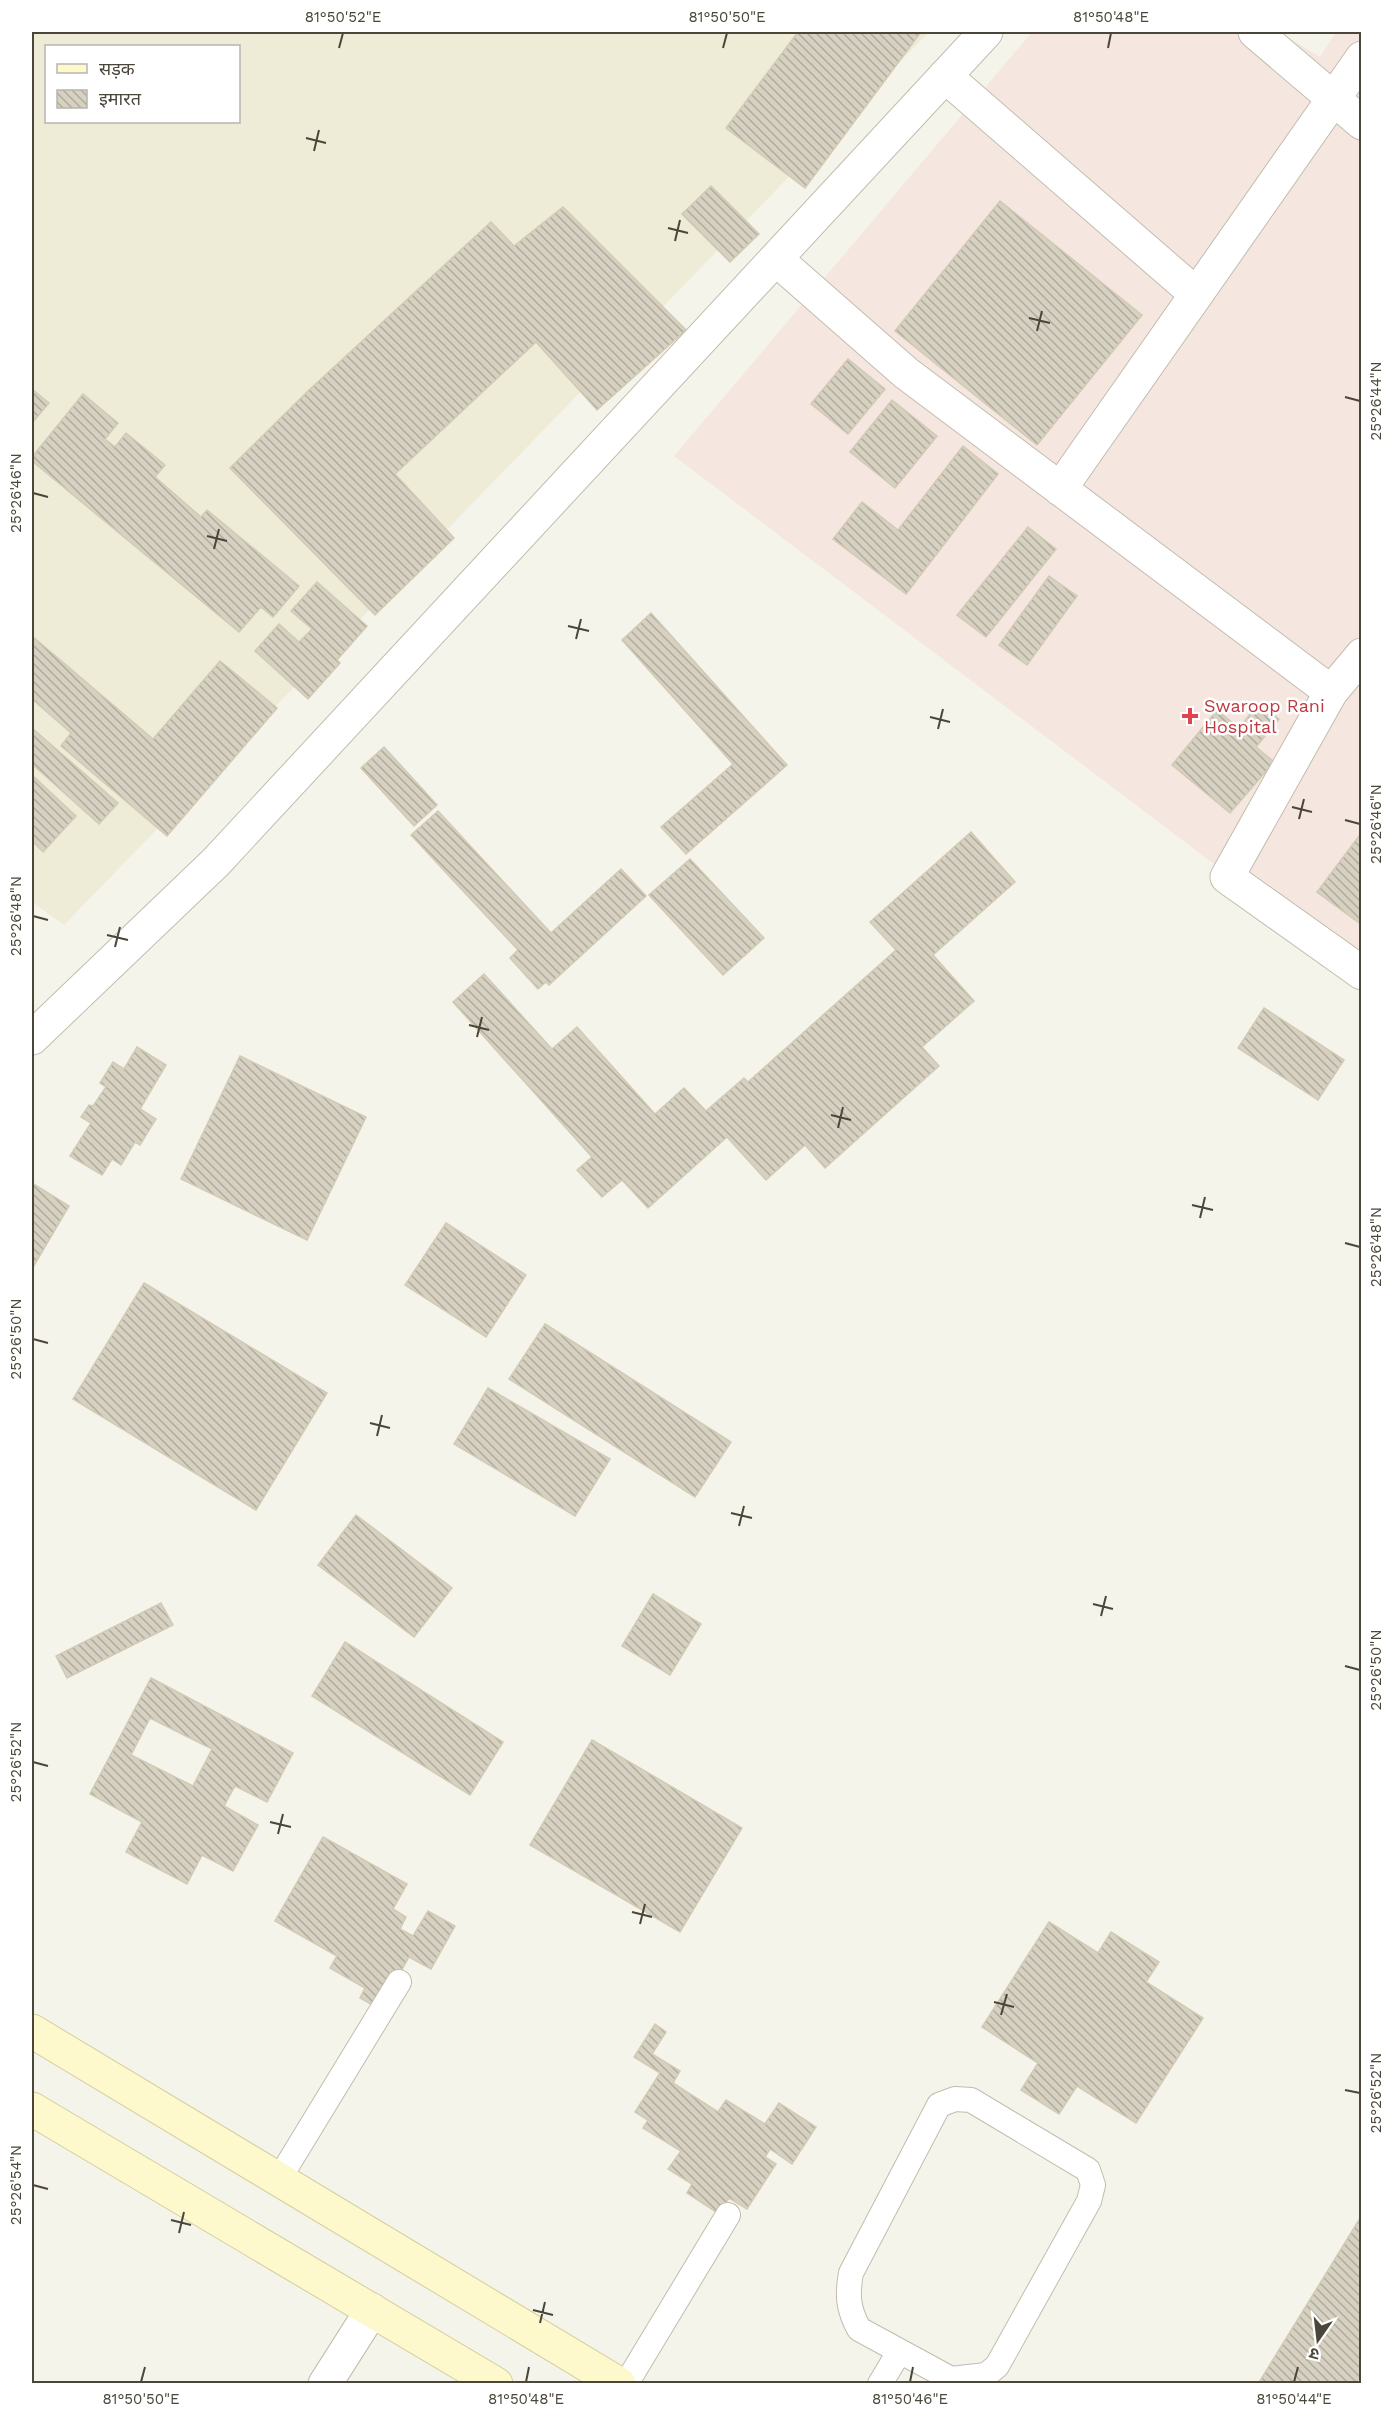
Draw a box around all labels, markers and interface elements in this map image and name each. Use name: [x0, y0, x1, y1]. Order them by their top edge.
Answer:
text: 81°50'52"E: [305, 8, 381, 26]
text: 81°50'50"E: [688, 8, 766, 26]
text: 81°50'48"E: [1073, 8, 1149, 26]
legend: [45, 45, 240, 123]
text: सड़क: [99, 58, 136, 79]
text: इमारत: [99, 88, 142, 109]
text: 25°26'44"N: [1367, 361, 1385, 441]
text: 25°26'46"N: [7, 453, 25, 533]
place label: Swaroop Rani Hospital: [1204, 695, 1325, 737]
marker: Swaroop Rani Hospital: [1181, 707, 1199, 725]
text: 25°26'46"N: [1367, 784, 1385, 864]
text: 25°26'48"N: [7, 876, 25, 956]
text: 25°26'48"N: [1367, 1207, 1385, 1287]
text: 25°26'50"N: [7, 1299, 25, 1379]
text: 25°26'50"N: [1367, 1630, 1385, 1710]
text: 25°26'52"N: [7, 1722, 25, 1802]
text: 25°26'52"N: [1367, 2053, 1385, 2133]
text: 25°26'54"N: [7, 2145, 25, 2225]
north arrow: [1288, 2310, 1348, 2370]
text: उ: [1307, 2344, 1321, 2364]
text: 81°50'50"E: [102, 2390, 180, 2408]
text: 81°50'48"E: [488, 2390, 564, 2408]
text: 81°50'46"E: [872, 2390, 948, 2408]
text: 81°50'44"E: [1256, 2390, 1332, 2408]

